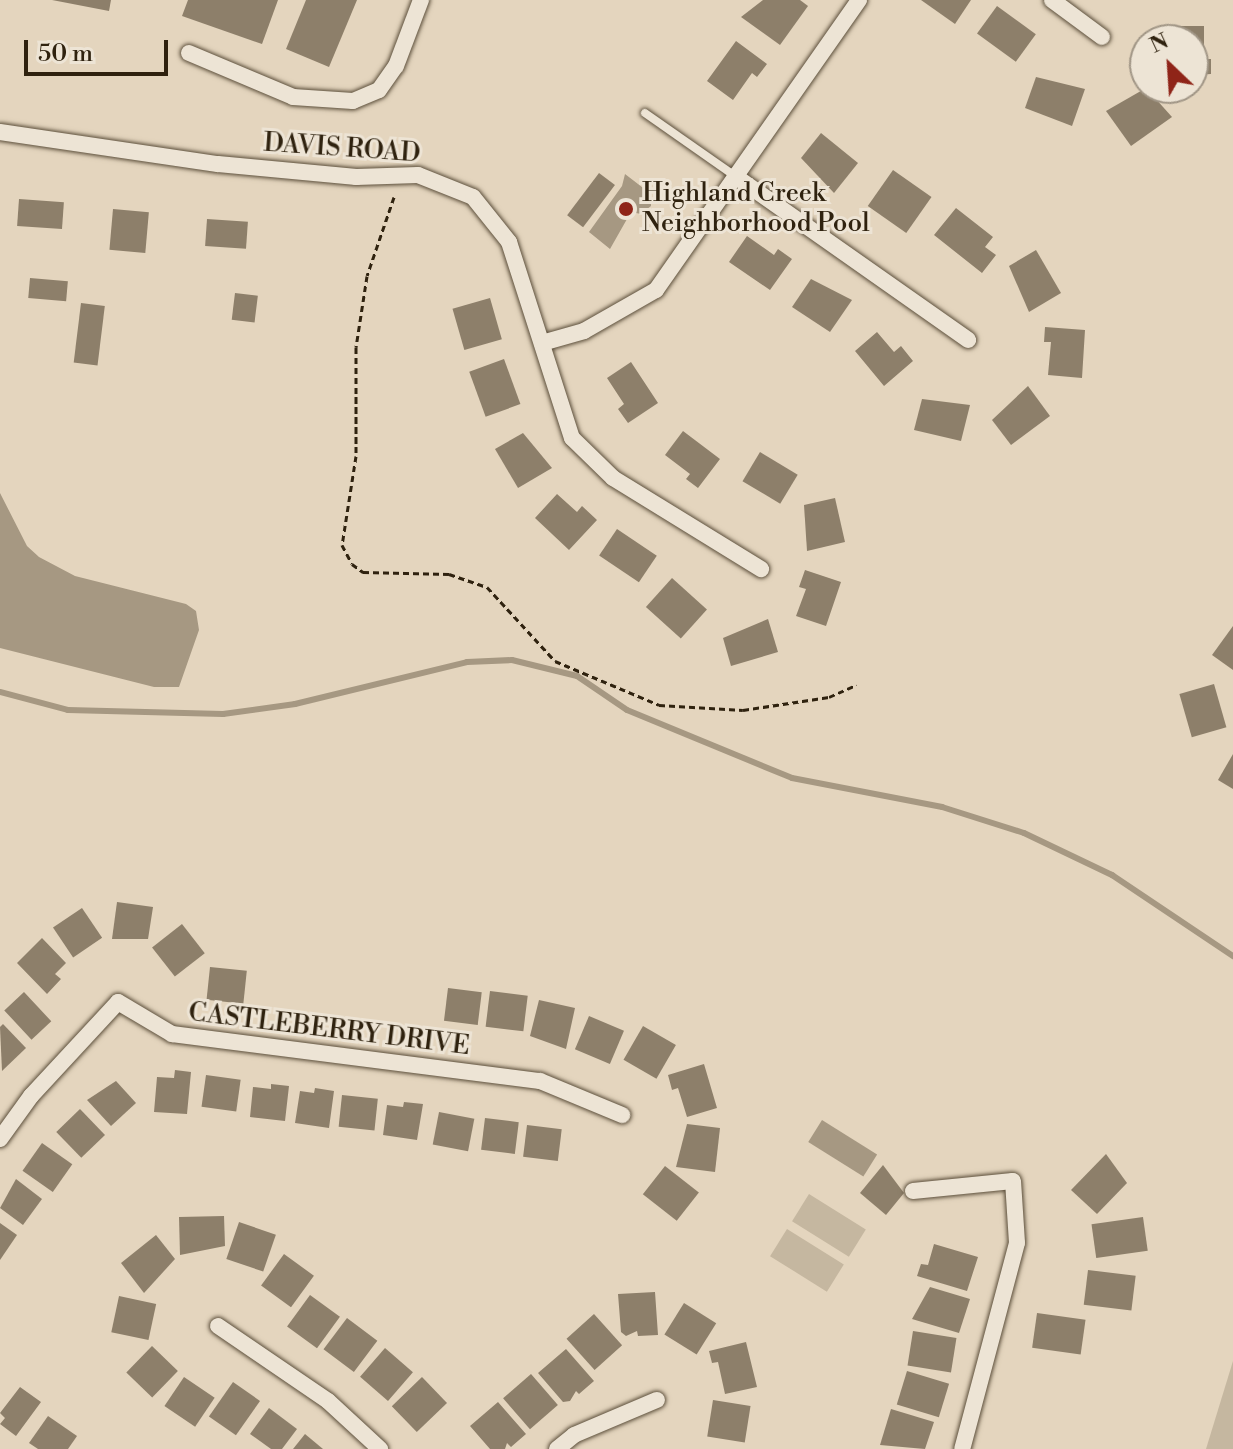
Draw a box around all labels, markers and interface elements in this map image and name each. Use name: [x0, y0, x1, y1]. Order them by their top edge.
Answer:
scale bar: [28, 24, 172, 74]
north arrow: [1129, 24, 1209, 104]
text: N: [1146, 28, 1173, 60]
text: 50 m: [38, 39, 93, 69]
street label: DAVIS ROAD: [262, 128, 422, 170]
place label: Highland Creek Neighborhood Pool: [642, 178, 870, 240]
marker: Highland Creek Neighborhood Pool: [617, 200, 635, 218]
street label: CASTLEBERRY DRIVE: [187, 997, 471, 1063]

